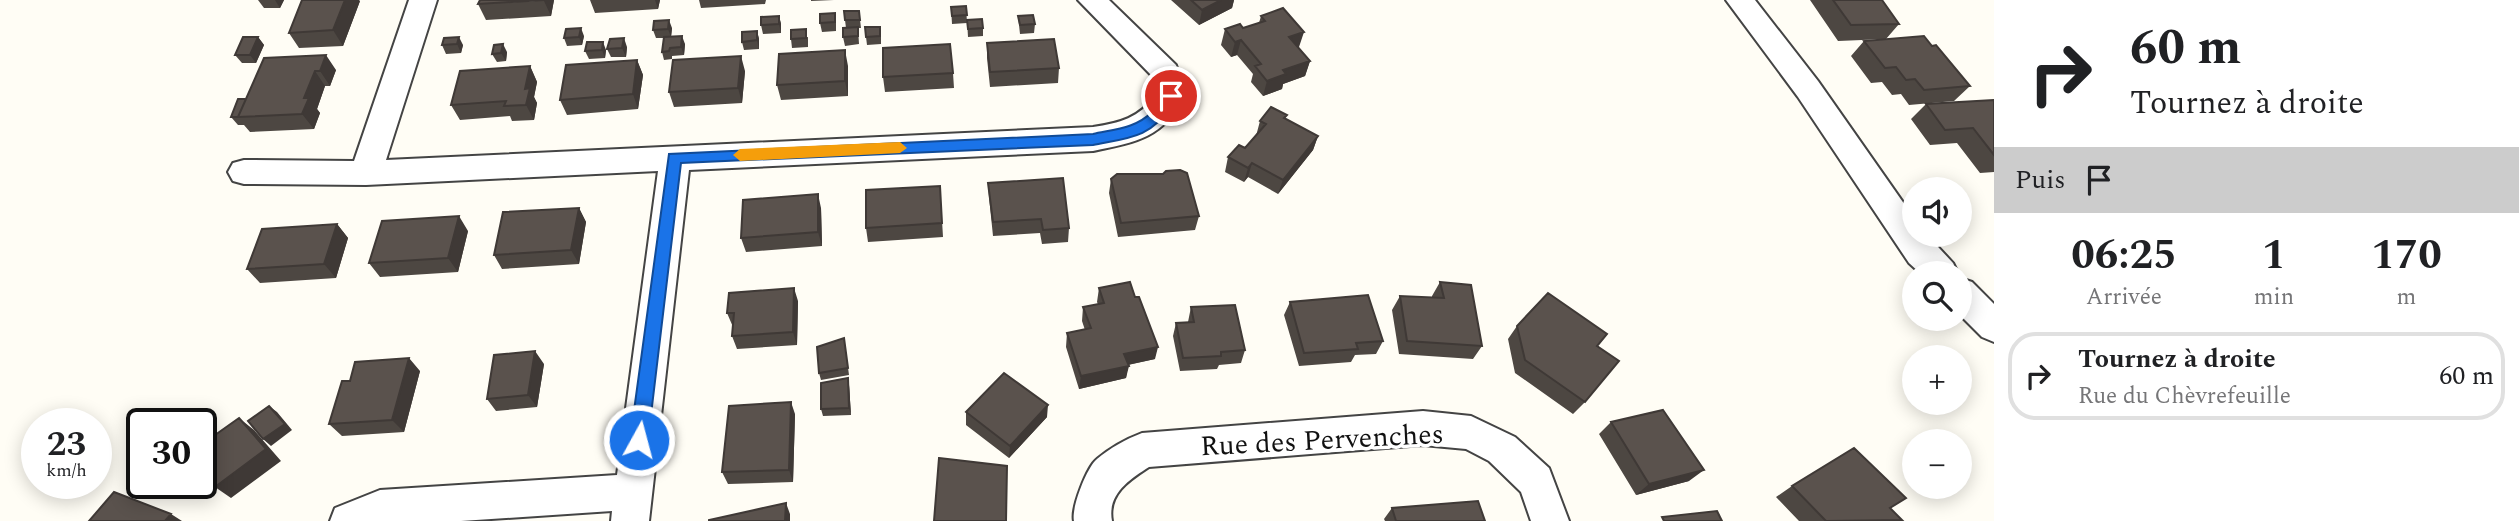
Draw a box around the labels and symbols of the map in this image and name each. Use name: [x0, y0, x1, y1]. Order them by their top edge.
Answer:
pin: [1141, 66, 1201, 126]
position arrow: [602, 403, 676, 477]
speed limit sign: 30: [126, 408, 217, 499]
street label: Rue des Pervenches: [1199, 413, 1445, 468]

